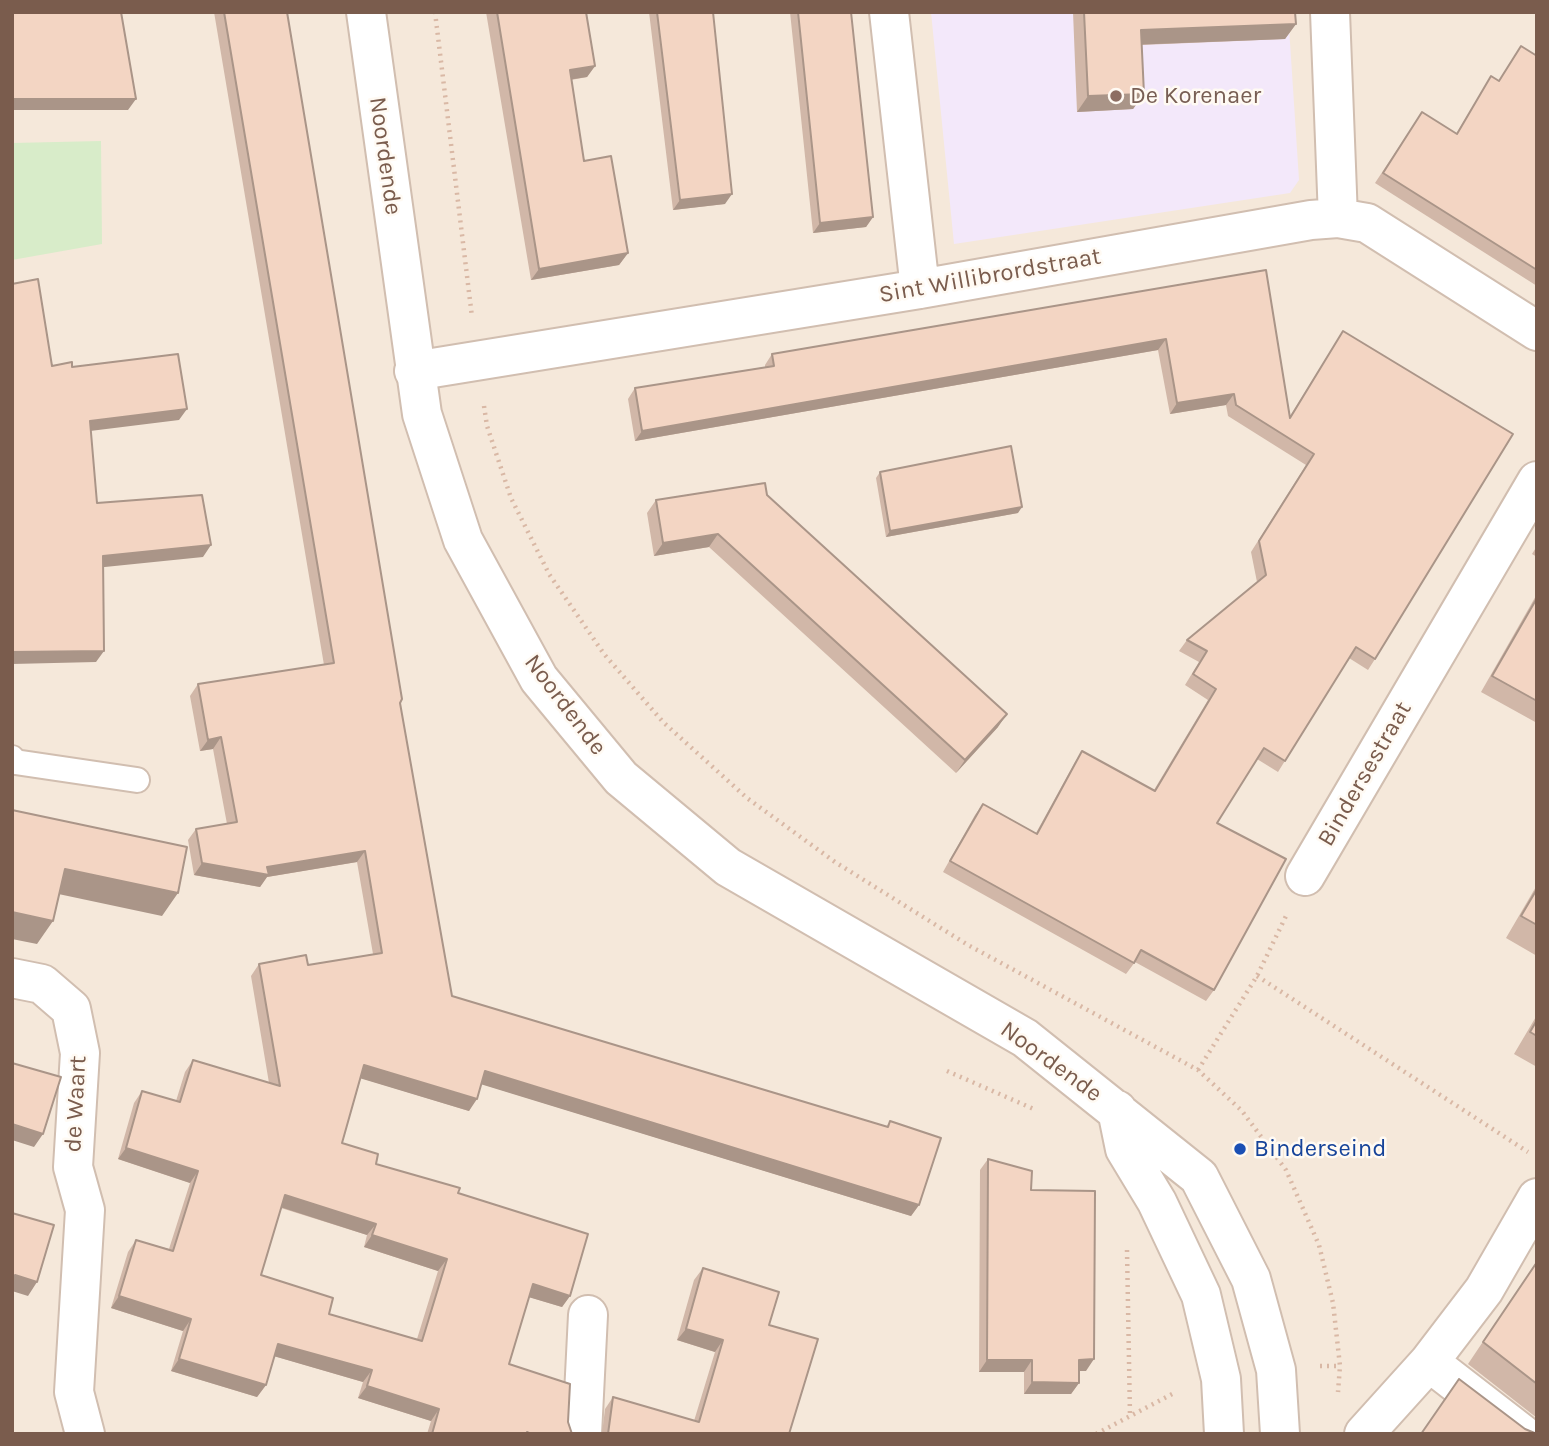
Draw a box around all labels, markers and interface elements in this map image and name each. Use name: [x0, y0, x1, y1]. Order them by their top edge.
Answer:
place label: De Korenaer: [1130, 82, 1261, 110]
marker: De Korenaer: [1108, 88, 1124, 104]
street label: Noordende: [362, 95, 408, 217]
street label: Sint Willibrordstraat: [877, 242, 1103, 310]
street label: Noordende: [518, 649, 612, 761]
street label: Bindersestraat: [1312, 696, 1418, 852]
street label: Noordende: [994, 1015, 1108, 1109]
street label: de Waart: [59, 1055, 93, 1153]
place label: Binderseind: [1254, 1135, 1387, 1163]
marker: Binderseind: [1232, 1141, 1248, 1157]

